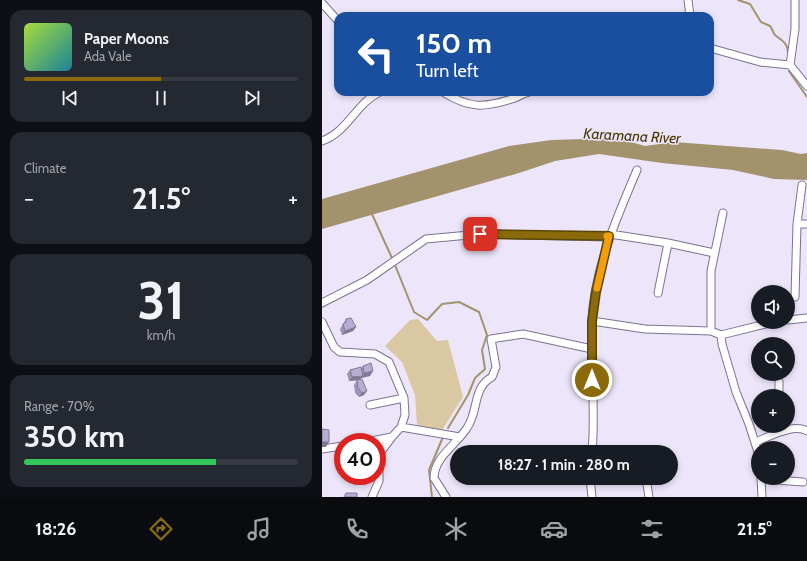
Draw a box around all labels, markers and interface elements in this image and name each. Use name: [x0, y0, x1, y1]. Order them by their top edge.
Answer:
text: 150 m: [416, 26, 492, 60]
icon: left: [350, 28, 402, 80]
text: Paper Moons: [84, 30, 169, 48]
text: Ada Vale: [84, 48, 132, 64]
text: Turn left: [416, 60, 479, 82]
icon: previous: [59, 87, 81, 109]
icon: pause: [150, 87, 172, 109]
icon: next: [241, 87, 263, 109]
water label: Karamana River: [583, 124, 682, 148]
text: Climate: [24, 160, 66, 176]
text: 21.5°: [132, 180, 190, 217]
text: −: [24, 185, 34, 212]
text: +: [288, 185, 298, 212]
pin: [463, 217, 497, 251]
icon: arrive: [469, 223, 491, 245]
text: 31: [137, 269, 185, 332]
map controls: [751, 285, 795, 485]
button: sound: [751, 285, 795, 329]
text: km/h: [147, 327, 175, 343]
button: search: [751, 337, 795, 381]
position arrow: [571, 359, 613, 401]
button: +: [751, 389, 795, 433]
text: Range · 70%: [24, 398, 95, 414]
text: 350 km: [24, 418, 125, 455]
speed limit sign: 40: [334, 433, 386, 485]
button: −: [751, 441, 795, 485]
text: 18:27 · 1 min · 280 m: [498, 456, 630, 474]
icon: directions: [147, 515, 175, 543]
icon: music: [245, 515, 273, 543]
icon: phone: [343, 515, 371, 543]
icon: climate: [442, 515, 470, 543]
icon: car: [540, 515, 568, 543]
icon: filters: [638, 515, 666, 543]
text: 18:26: [35, 518, 76, 540]
text: 21.5°: [737, 518, 772, 540]

